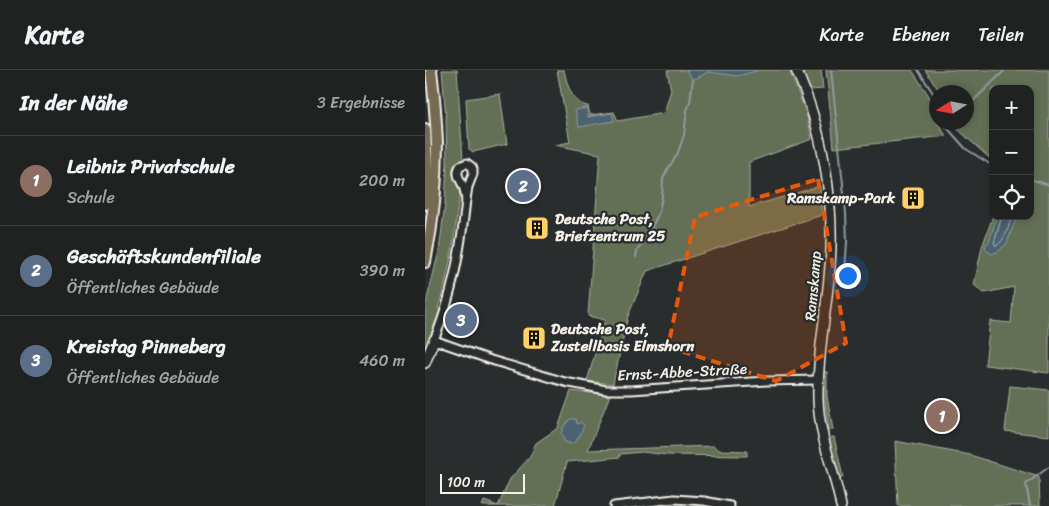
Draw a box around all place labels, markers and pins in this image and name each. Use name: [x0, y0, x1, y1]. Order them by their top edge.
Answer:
pin: 2: [507, 167, 539, 205]
place label: Ramskamp-Park: [786, 185, 896, 211]
building icon: Ramskamp-Park: [900, 185, 926, 211]
place label: Deutsche Post, Briefzentrum 25: [555, 206, 665, 249]
building icon: Deutsche Post, Briefzentrum 25: [524, 215, 550, 241]
pin: 3: [445, 301, 477, 339]
place label: Deutsche Post, Zustellbasis Elmshorn: [550, 316, 695, 359]
building icon: Deutsche Post, Zustellbasis Elmshorn: [521, 325, 547, 351]
pin: 1: [926, 397, 958, 435]

